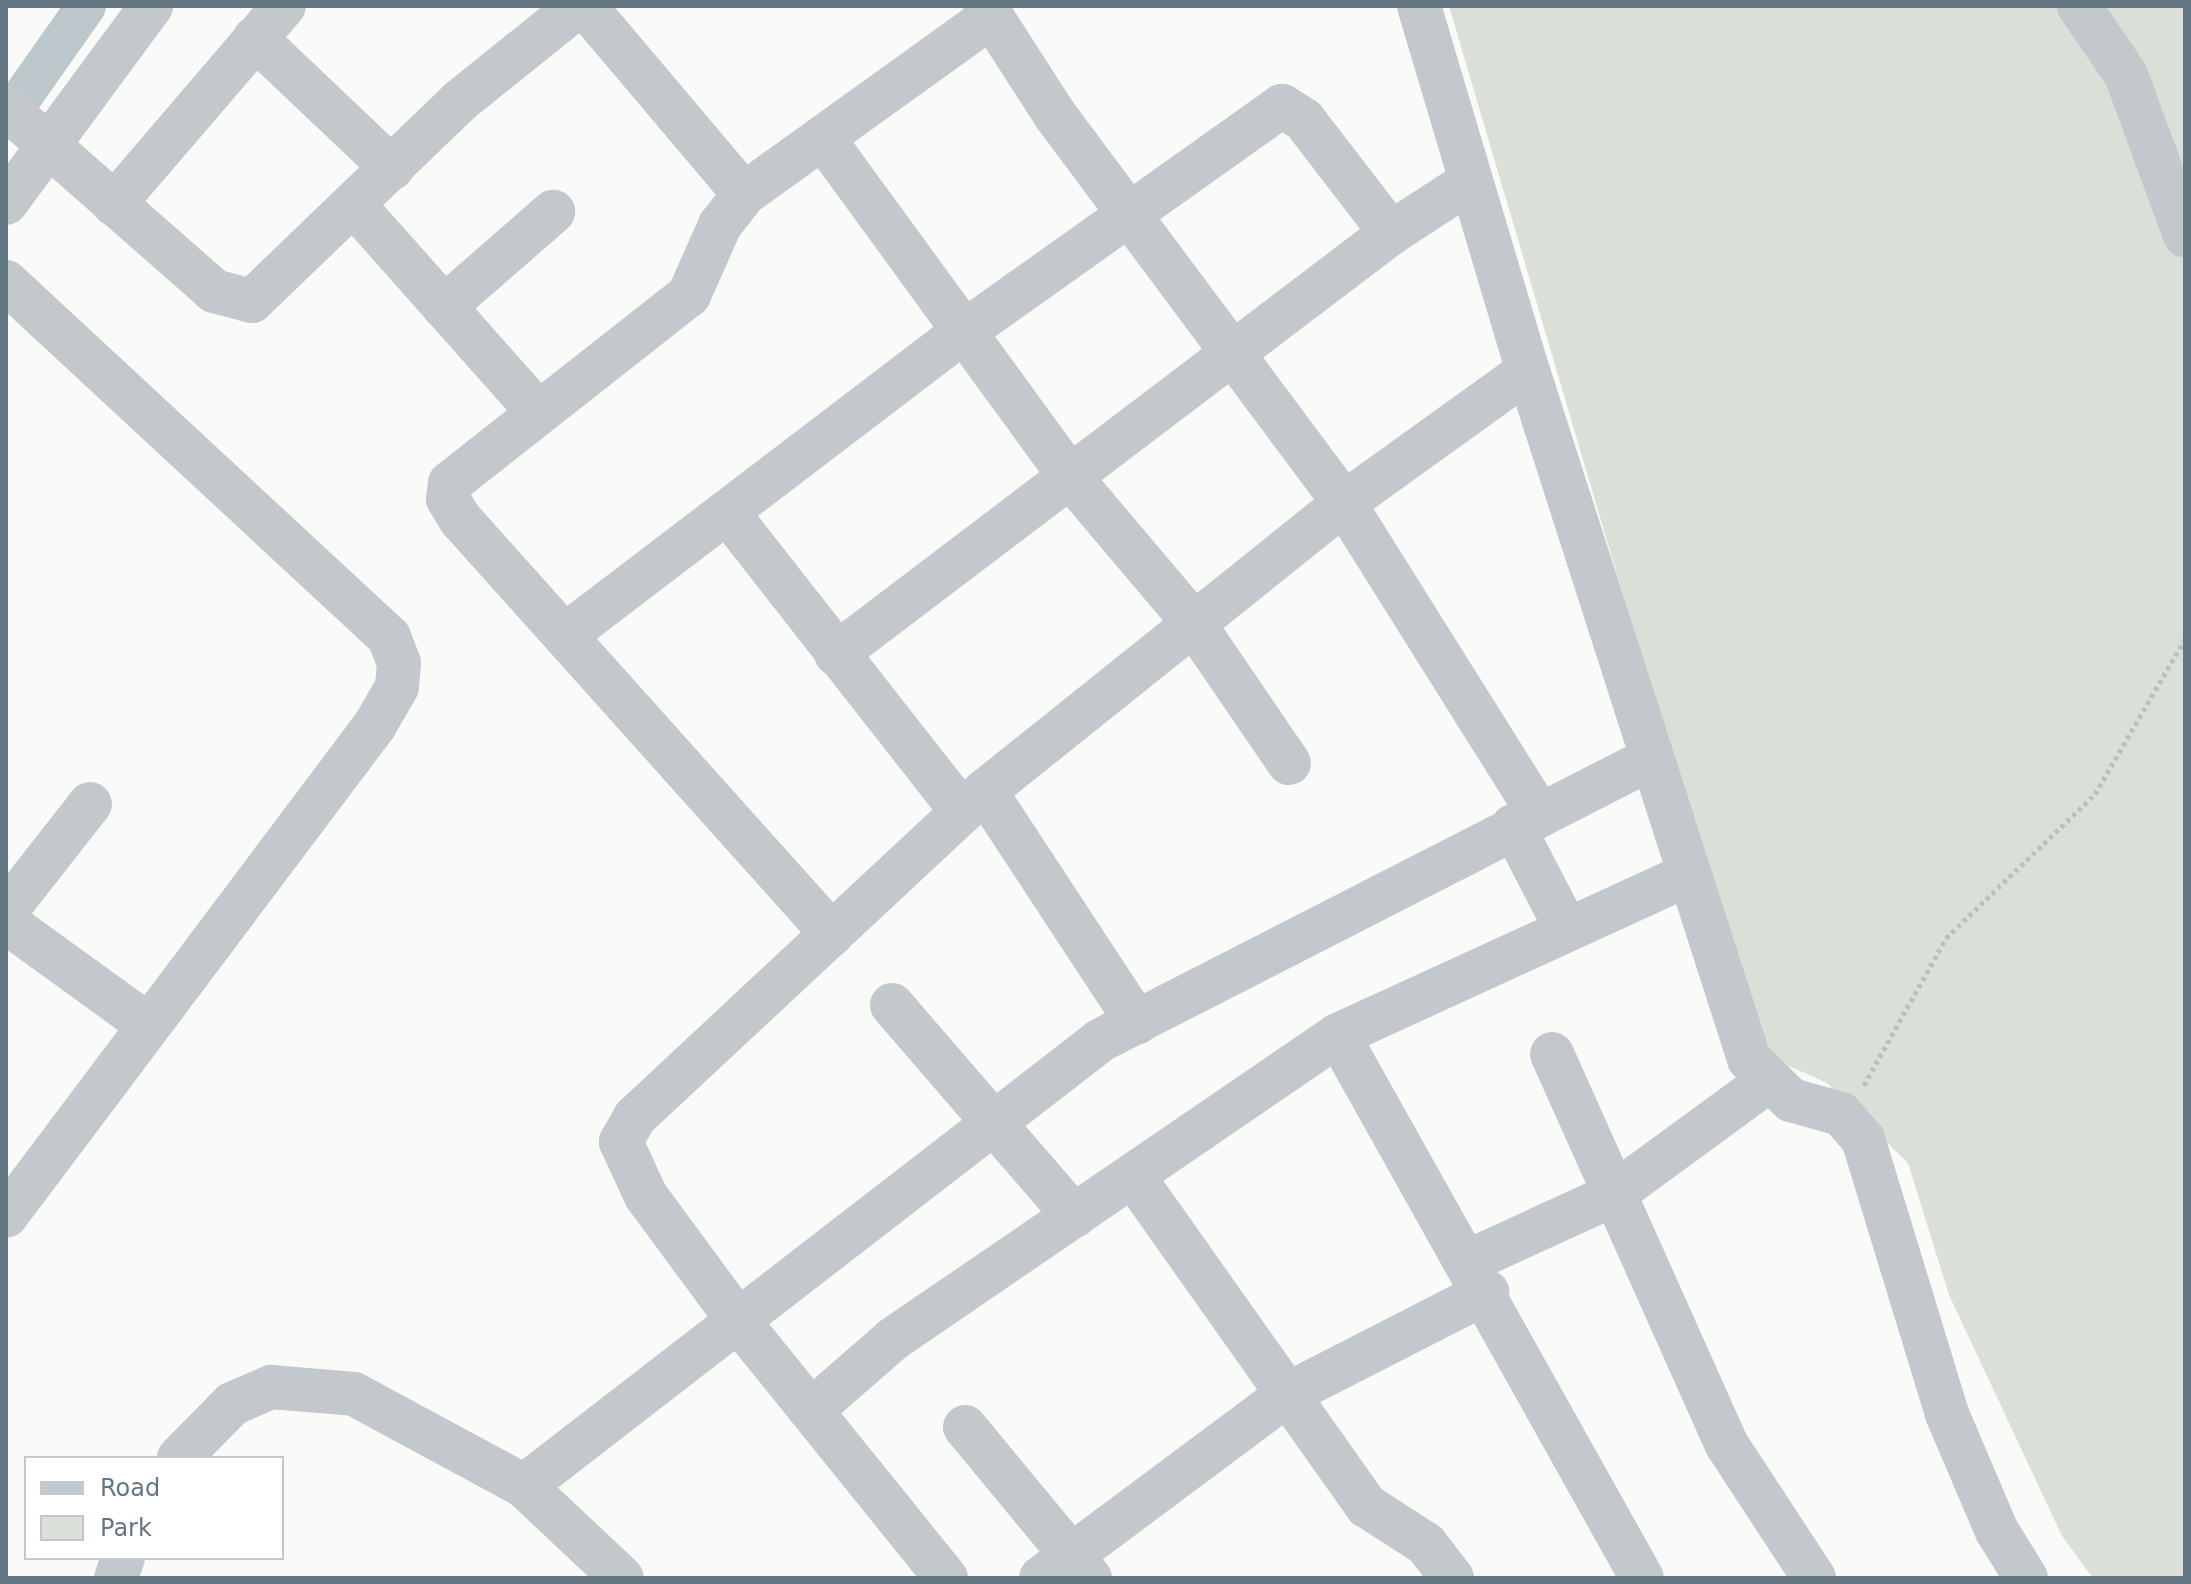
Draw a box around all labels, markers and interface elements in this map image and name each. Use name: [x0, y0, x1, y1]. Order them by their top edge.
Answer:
legend: [24, 1456, 284, 1560]
text: Road: [100, 1474, 160, 1502]
text: Park: [100, 1514, 152, 1542]

